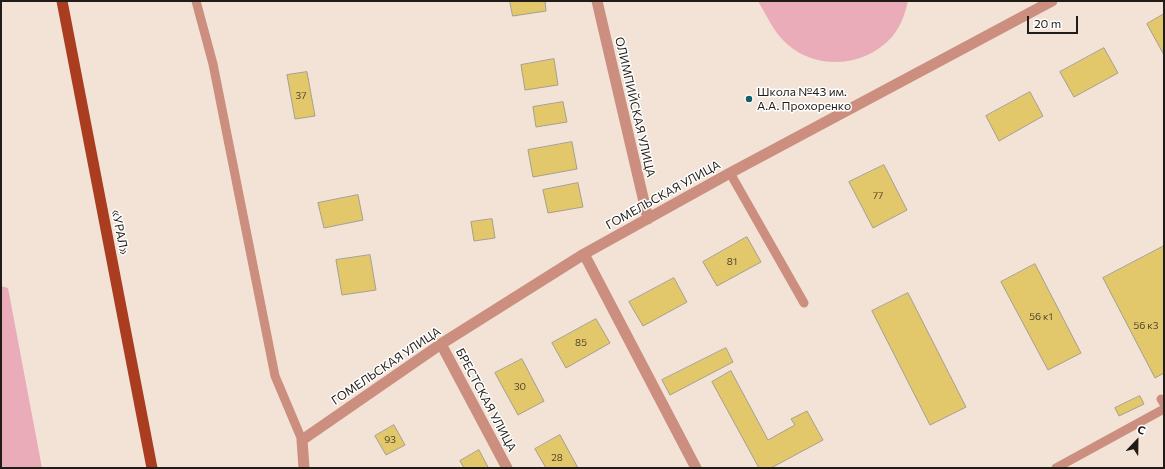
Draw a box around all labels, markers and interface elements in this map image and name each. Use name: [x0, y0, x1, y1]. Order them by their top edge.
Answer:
scale bar: [1029, 8, 1080, 34]
text: 20 m: [1034, 16, 1061, 30]
street label: ОЛИМПИЙСКАЯ УЛИЦА: [612, 35, 658, 179]
place label: Школа №43 им. А.А. Прохоренко: [757, 85, 851, 113]
house number: 37: [296, 90, 306, 102]
marker: Школа №43 им. А.А. Прохоренко: [744, 94, 754, 104]
street label: ГОМЕЛЬСКАЯ УЛИЦА: [603, 158, 723, 232]
house number: 77: [873, 190, 883, 202]
street label: «УРАЛ»: [109, 208, 131, 256]
house number: 81: [727, 256, 737, 268]
house number: 56 к1: [1029, 311, 1053, 323]
house number: 56 к3: [1134, 320, 1158, 332]
street label: ГОМЕЛЬСКАЯ УЛИЦА: [329, 324, 443, 408]
house number: 85: [575, 337, 587, 349]
street label: БРЕСТСКАЯ УЛИЦА: [453, 346, 519, 454]
house number: 30: [514, 381, 526, 393]
north arrow: [1117, 421, 1157, 461]
text: С: [1136, 422, 1148, 437]
house number: 93: [384, 434, 396, 446]
house number: 28: [551, 452, 563, 464]

